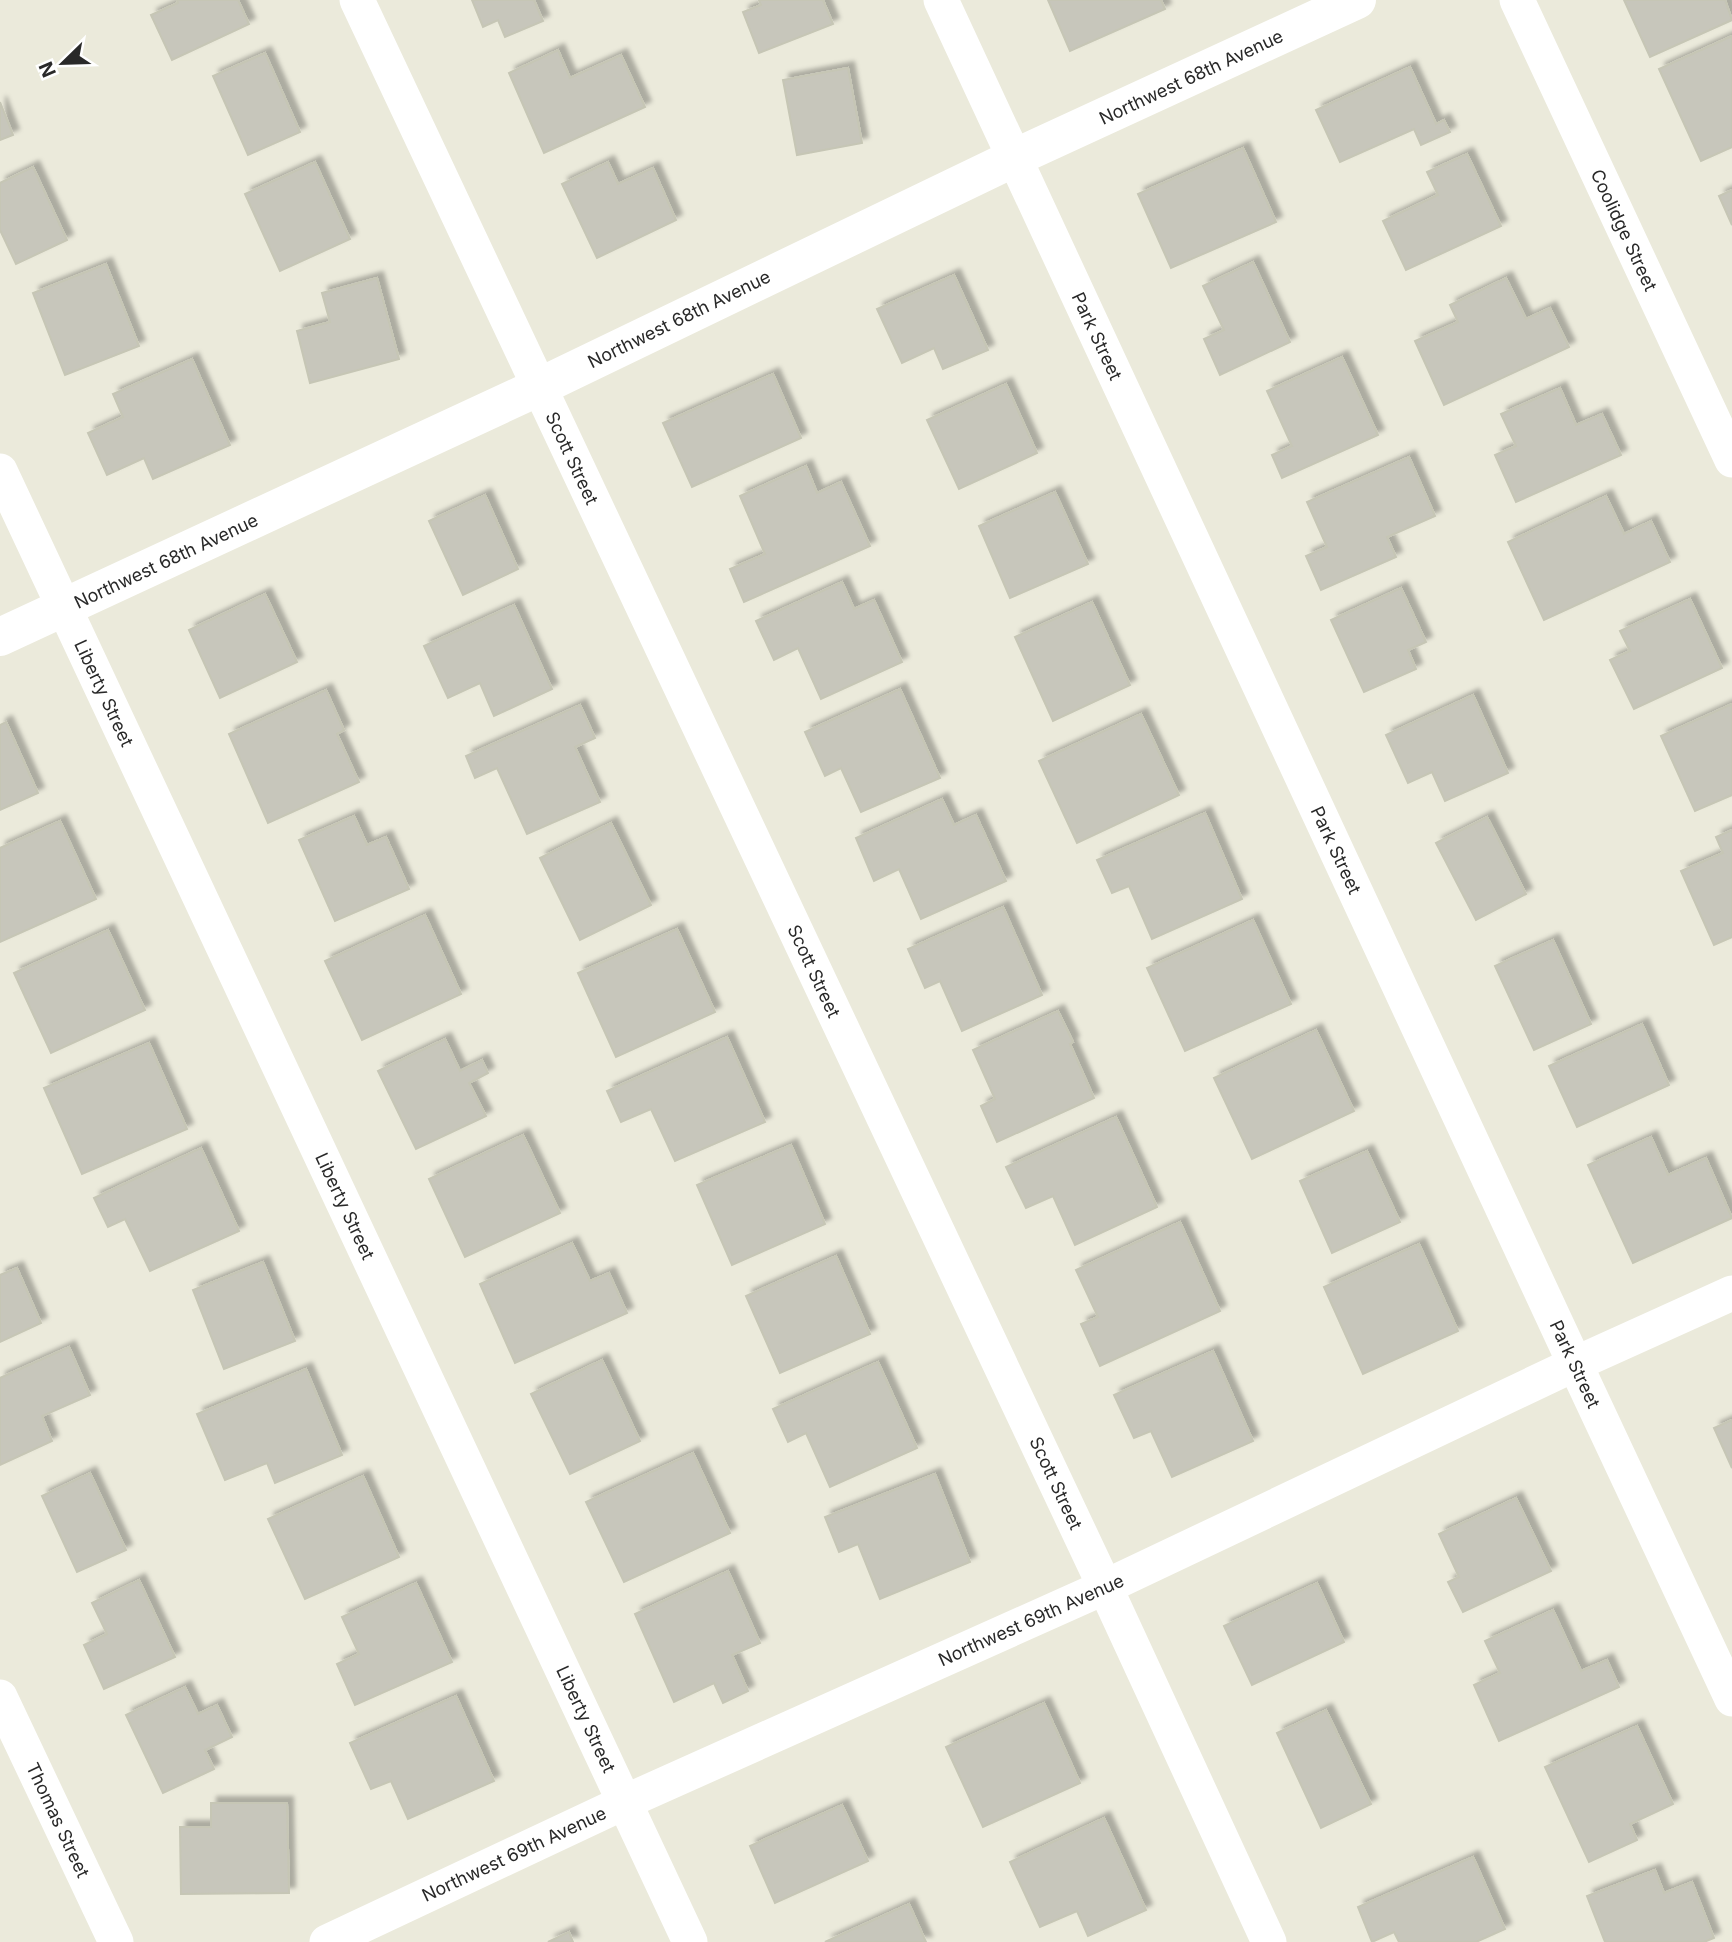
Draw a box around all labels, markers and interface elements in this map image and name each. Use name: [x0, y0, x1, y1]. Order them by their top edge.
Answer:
street label: Northwest 68th Avenue: [1096, 25, 1286, 129]
north arrow: [28, 28, 98, 98]
text: N: [34, 58, 61, 81]
street label: Coolidge Street: [1587, 166, 1661, 294]
street label: Northwest 68th Avenue: [584, 266, 774, 372]
street label: Park Street: [1068, 289, 1127, 383]
street label: Scott Street: [541, 408, 603, 508]
street label: Northwest 68th Avenue: [71, 509, 261, 613]
street label: Liberty Street: [70, 636, 138, 750]
street label: Park Street: [1307, 803, 1366, 897]
street label: Scott Street: [783, 921, 845, 1021]
street label: Liberty Street: [311, 1149, 379, 1263]
street label: Park Street: [1546, 1317, 1605, 1411]
street label: Scott Street: [1025, 1433, 1087, 1533]
street label: Northwest 69th Avenue: [935, 1570, 1127, 1670]
street label: Liberty Street: [552, 1662, 620, 1776]
street label: Thomas Street: [22, 1759, 94, 1881]
street label: Northwest 69th Avenue: [419, 1802, 609, 1906]

